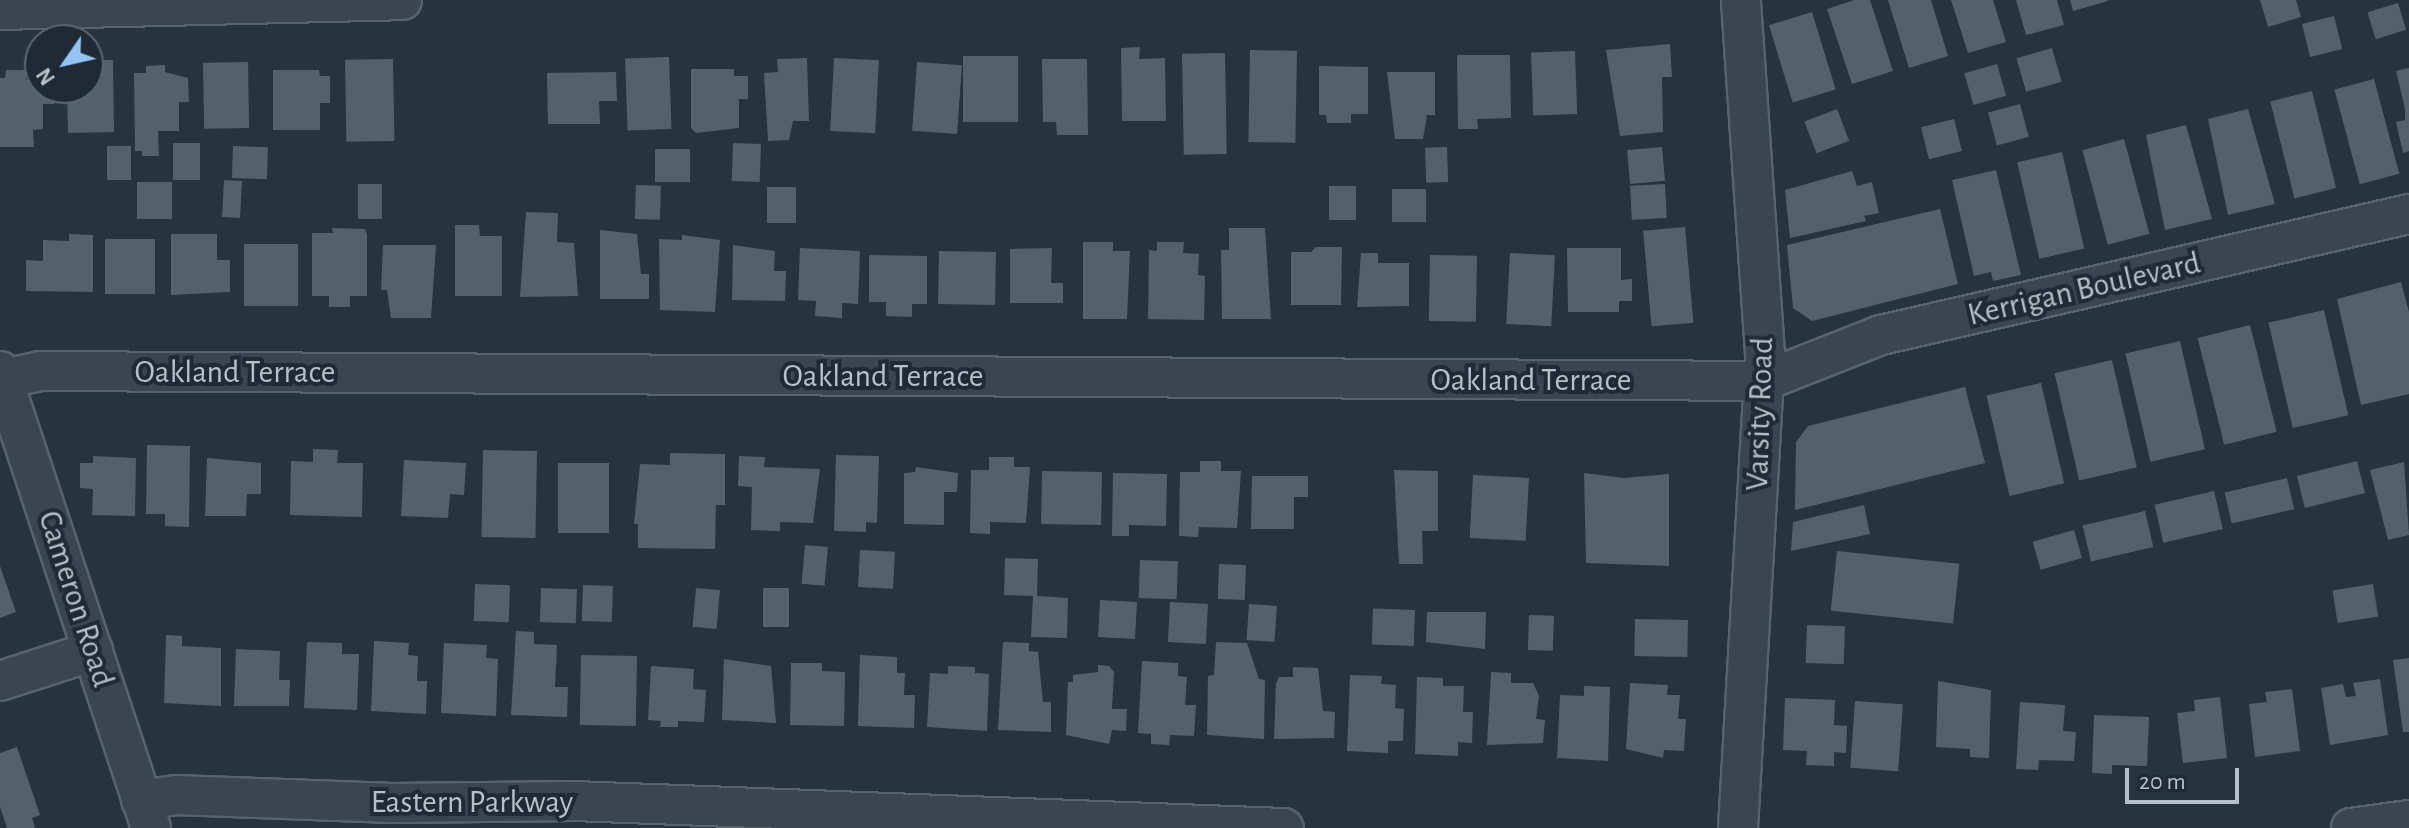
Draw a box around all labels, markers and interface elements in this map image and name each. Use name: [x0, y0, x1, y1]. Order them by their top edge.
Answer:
north arrow: [24, 24, 104, 104]
text: N: [32, 64, 59, 89]
street label: Kerrigan Boulevard: [1964, 244, 2204, 334]
street label: Varsity Road: [1738, 337, 1782, 491]
street label: Oakland Terrace: [135, 353, 335, 391]
street label: Oakland Terrace: [783, 357, 983, 395]
street label: Oakland Terrace: [1431, 361, 1631, 399]
street label: Cameron Road: [30, 506, 122, 692]
scale bar: [2129, 752, 2243, 802]
text: 20 m: [2139, 770, 2186, 794]
street label: Eastern Parkway: [371, 783, 573, 821]

